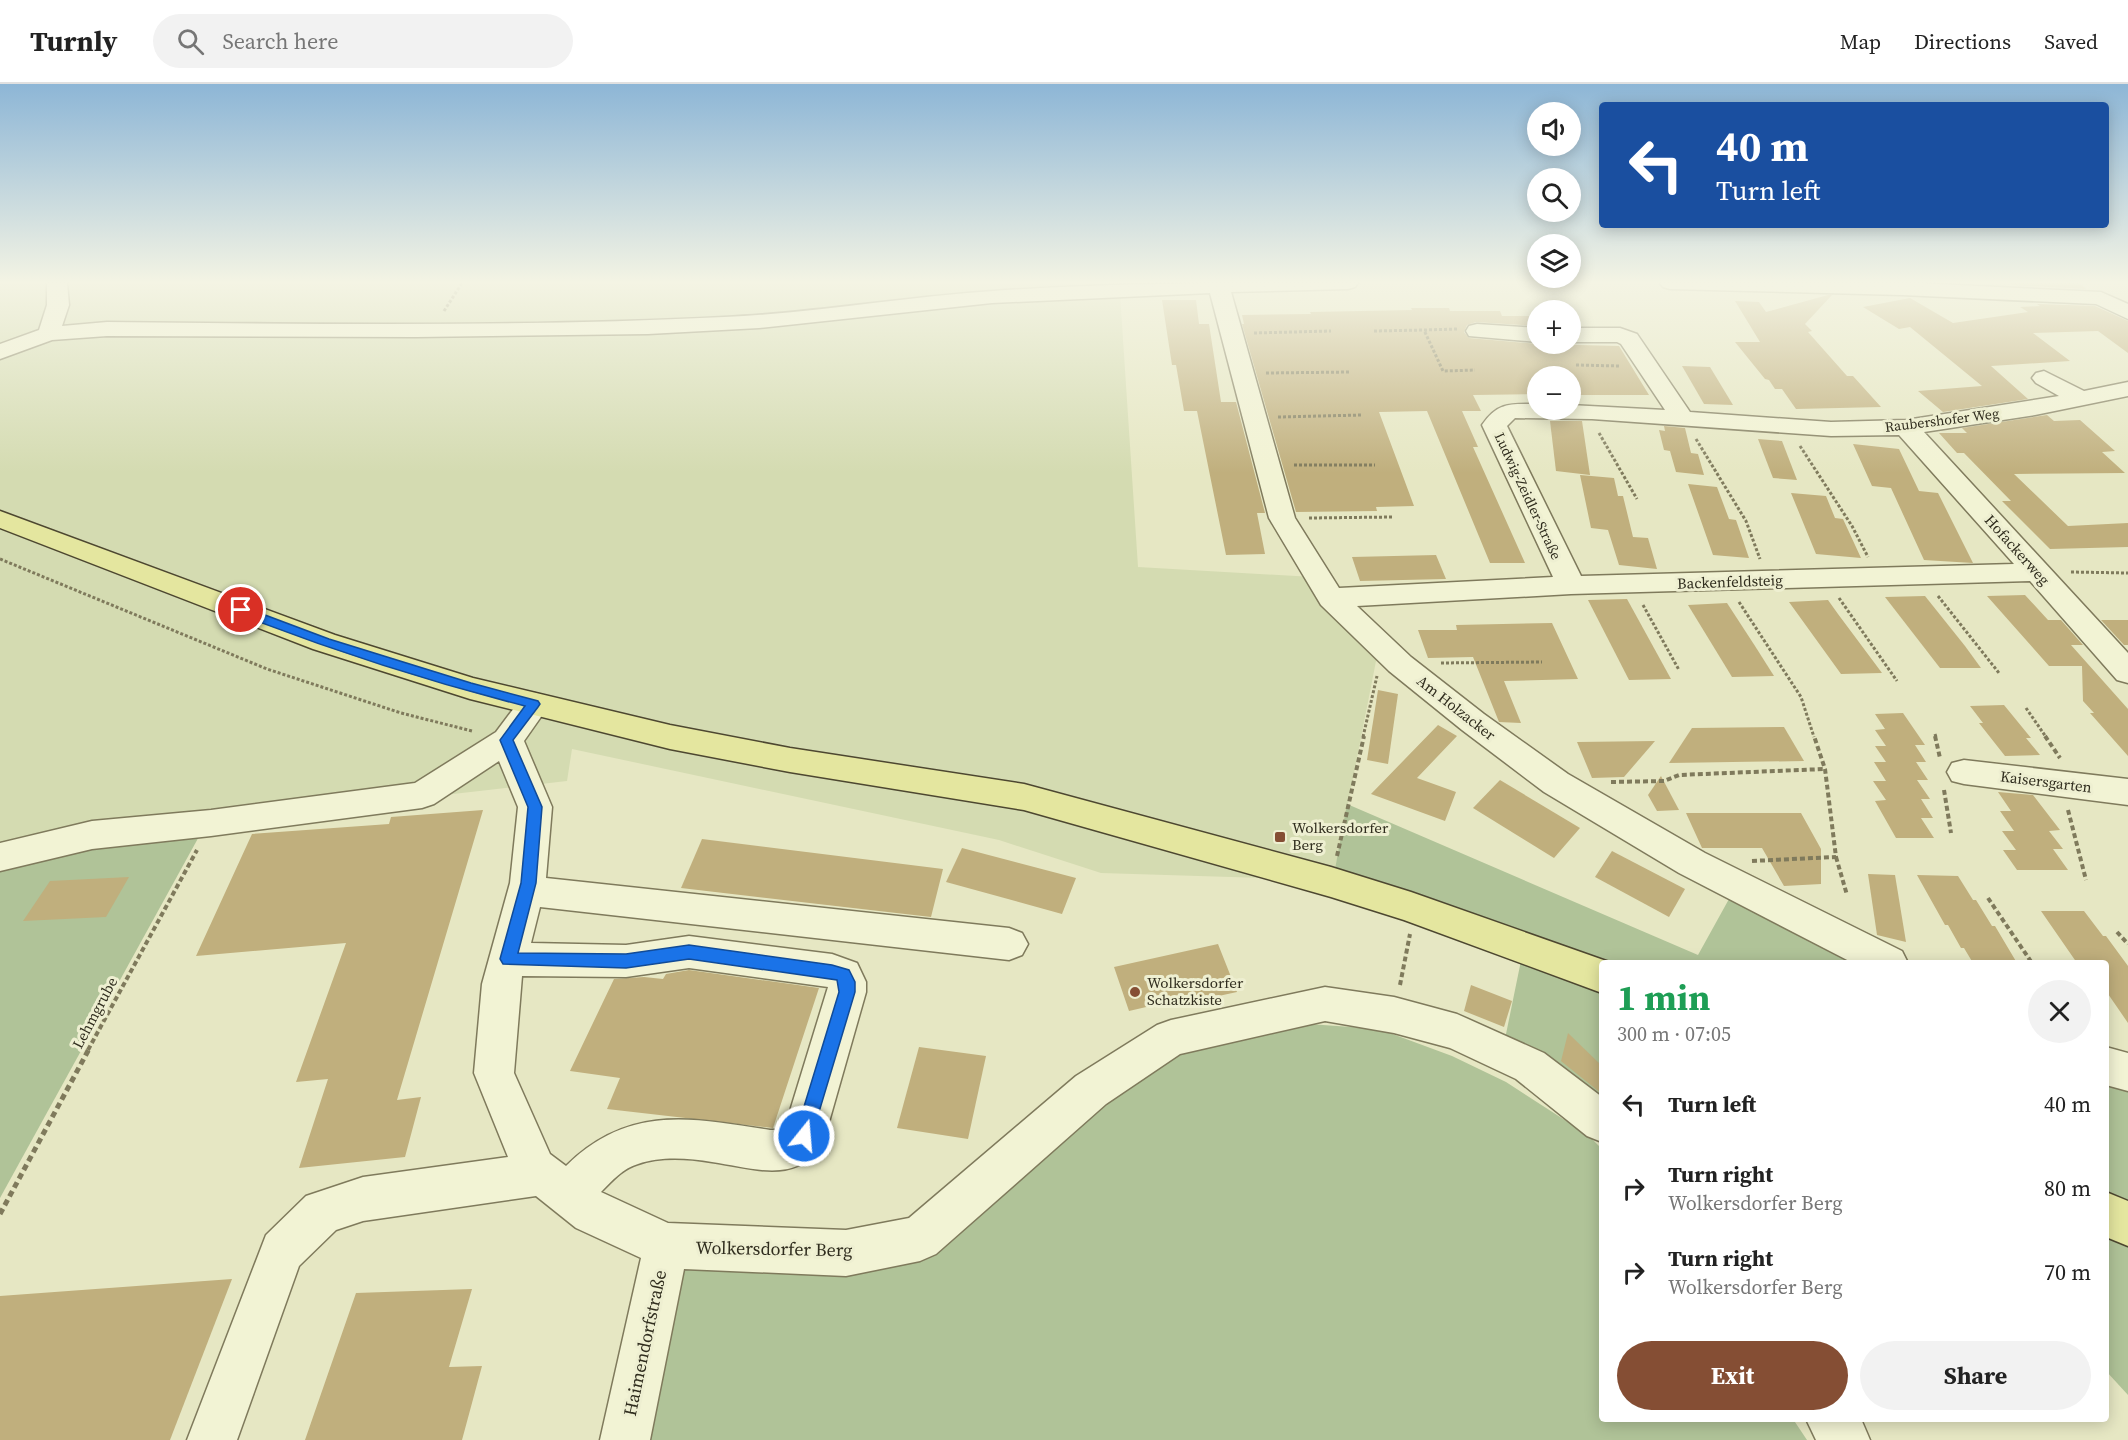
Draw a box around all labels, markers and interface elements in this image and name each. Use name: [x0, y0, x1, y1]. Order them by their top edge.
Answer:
search box: [153, 14, 573, 68]
text: Turnly: [30, 22, 117, 60]
icon: search: [174, 25, 207, 58]
text: Search here: [222, 26, 338, 56]
text: Map: [1840, 27, 1881, 56]
text: Directions: [1914, 27, 2011, 56]
text: Saved: [2044, 27, 2098, 56]
map controls: [1527, 102, 1581, 420]
button: sound: [1527, 102, 1581, 156]
text: 40 m: [1716, 117, 1809, 175]
icon: left: [1617, 126, 1695, 204]
button: search: [1527, 168, 1581, 222]
text: Turn left: [1716, 172, 1820, 209]
button: layers: [1527, 234, 1581, 288]
button: +: [1527, 300, 1581, 354]
button: −: [1527, 366, 1581, 420]
street label: Raubershofer Weg: [1884, 403, 2000, 437]
street label: Ludwig-Zeidler-Straße: [1490, 429, 1566, 563]
street label: Hofackerweg: [1980, 510, 2055, 590]
street label: Backenfeldsteig: [1677, 569, 1783, 594]
pin: [215, 584, 266, 635]
icon: arrive: [224, 593, 257, 626]
street label: Am Holzacker: [1413, 670, 1501, 745]
street label: Kaisersgarten: [1999, 765, 2093, 798]
place label: Wolkersdorfer Berg: [1292, 817, 1389, 855]
marker: Wolkersdorfer Berg: [1273, 830, 1287, 844]
place label: Wolkersdorfer Schatzkiste: [1147, 972, 1244, 1010]
street label: Lehmgrube: [67, 973, 122, 1052]
text: 1 min: [1617, 973, 1710, 1022]
button: close: [2028, 980, 2091, 1043]
marker: Wolkersdorfer Schatzkiste: [1128, 985, 1142, 999]
text: 300 m · 07:05: [1617, 1020, 1731, 1048]
icon: left: [1617, 1088, 1650, 1121]
text: Turn left: [1668, 1089, 1756, 1119]
text: 40 m: [2044, 1089, 2091, 1119]
position arrow: [772, 1104, 836, 1168]
text: Turn right: [1668, 1159, 1773, 1189]
icon: right: [1617, 1172, 1650, 1205]
text: 80 m: [2044, 1173, 2091, 1203]
text: Wolkersdorfer Berg: [1668, 1189, 1843, 1217]
street label: Wolkersdorfer Berg: [695, 1235, 853, 1262]
text: Turn right: [1668, 1243, 1773, 1273]
icon: right: [1617, 1256, 1650, 1289]
text: 70 m: [2044, 1257, 2091, 1287]
street label: Haimendorfstraße: [617, 1268, 672, 1418]
text: Wolkersdorfer Berg: [1668, 1273, 1843, 1301]
button: Exit: [1617, 1341, 1848, 1410]
button: Share: [1860, 1341, 2091, 1410]

